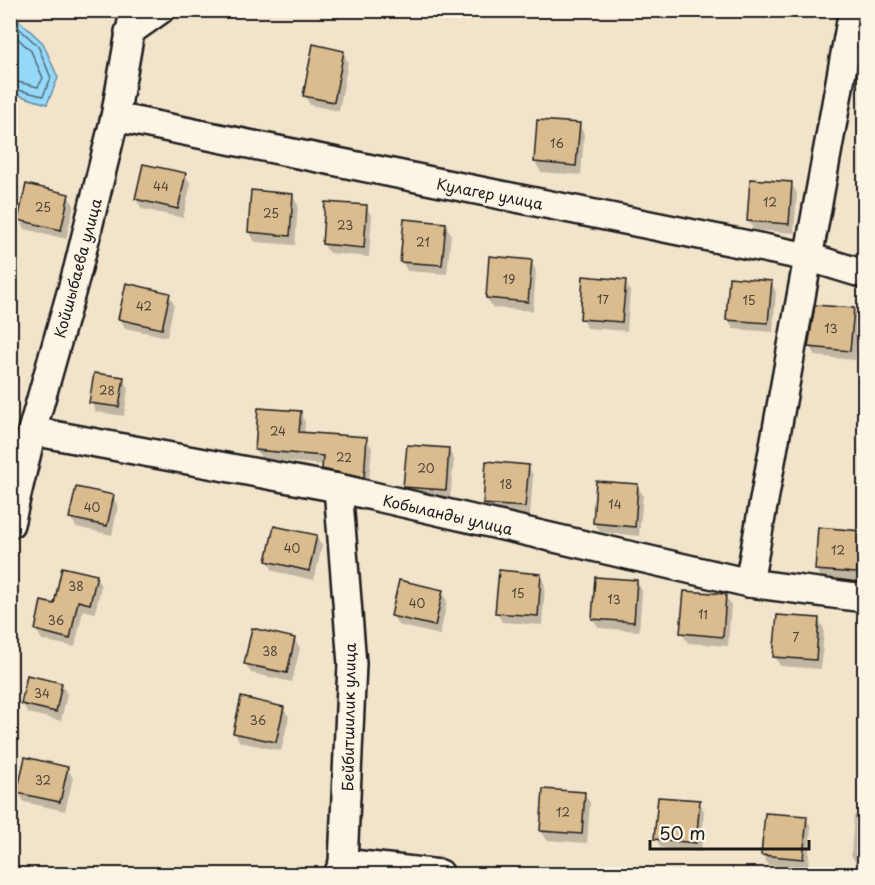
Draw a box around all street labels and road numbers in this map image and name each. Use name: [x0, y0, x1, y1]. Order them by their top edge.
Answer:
street label: Кулагер улица: [435, 171, 546, 215]
street label: Койшыбаева улица: [47, 195, 107, 341]
street label: Кобыланды улица: [381, 488, 516, 540]
street label: Бейбитшилик улица: [335, 642, 361, 791]

